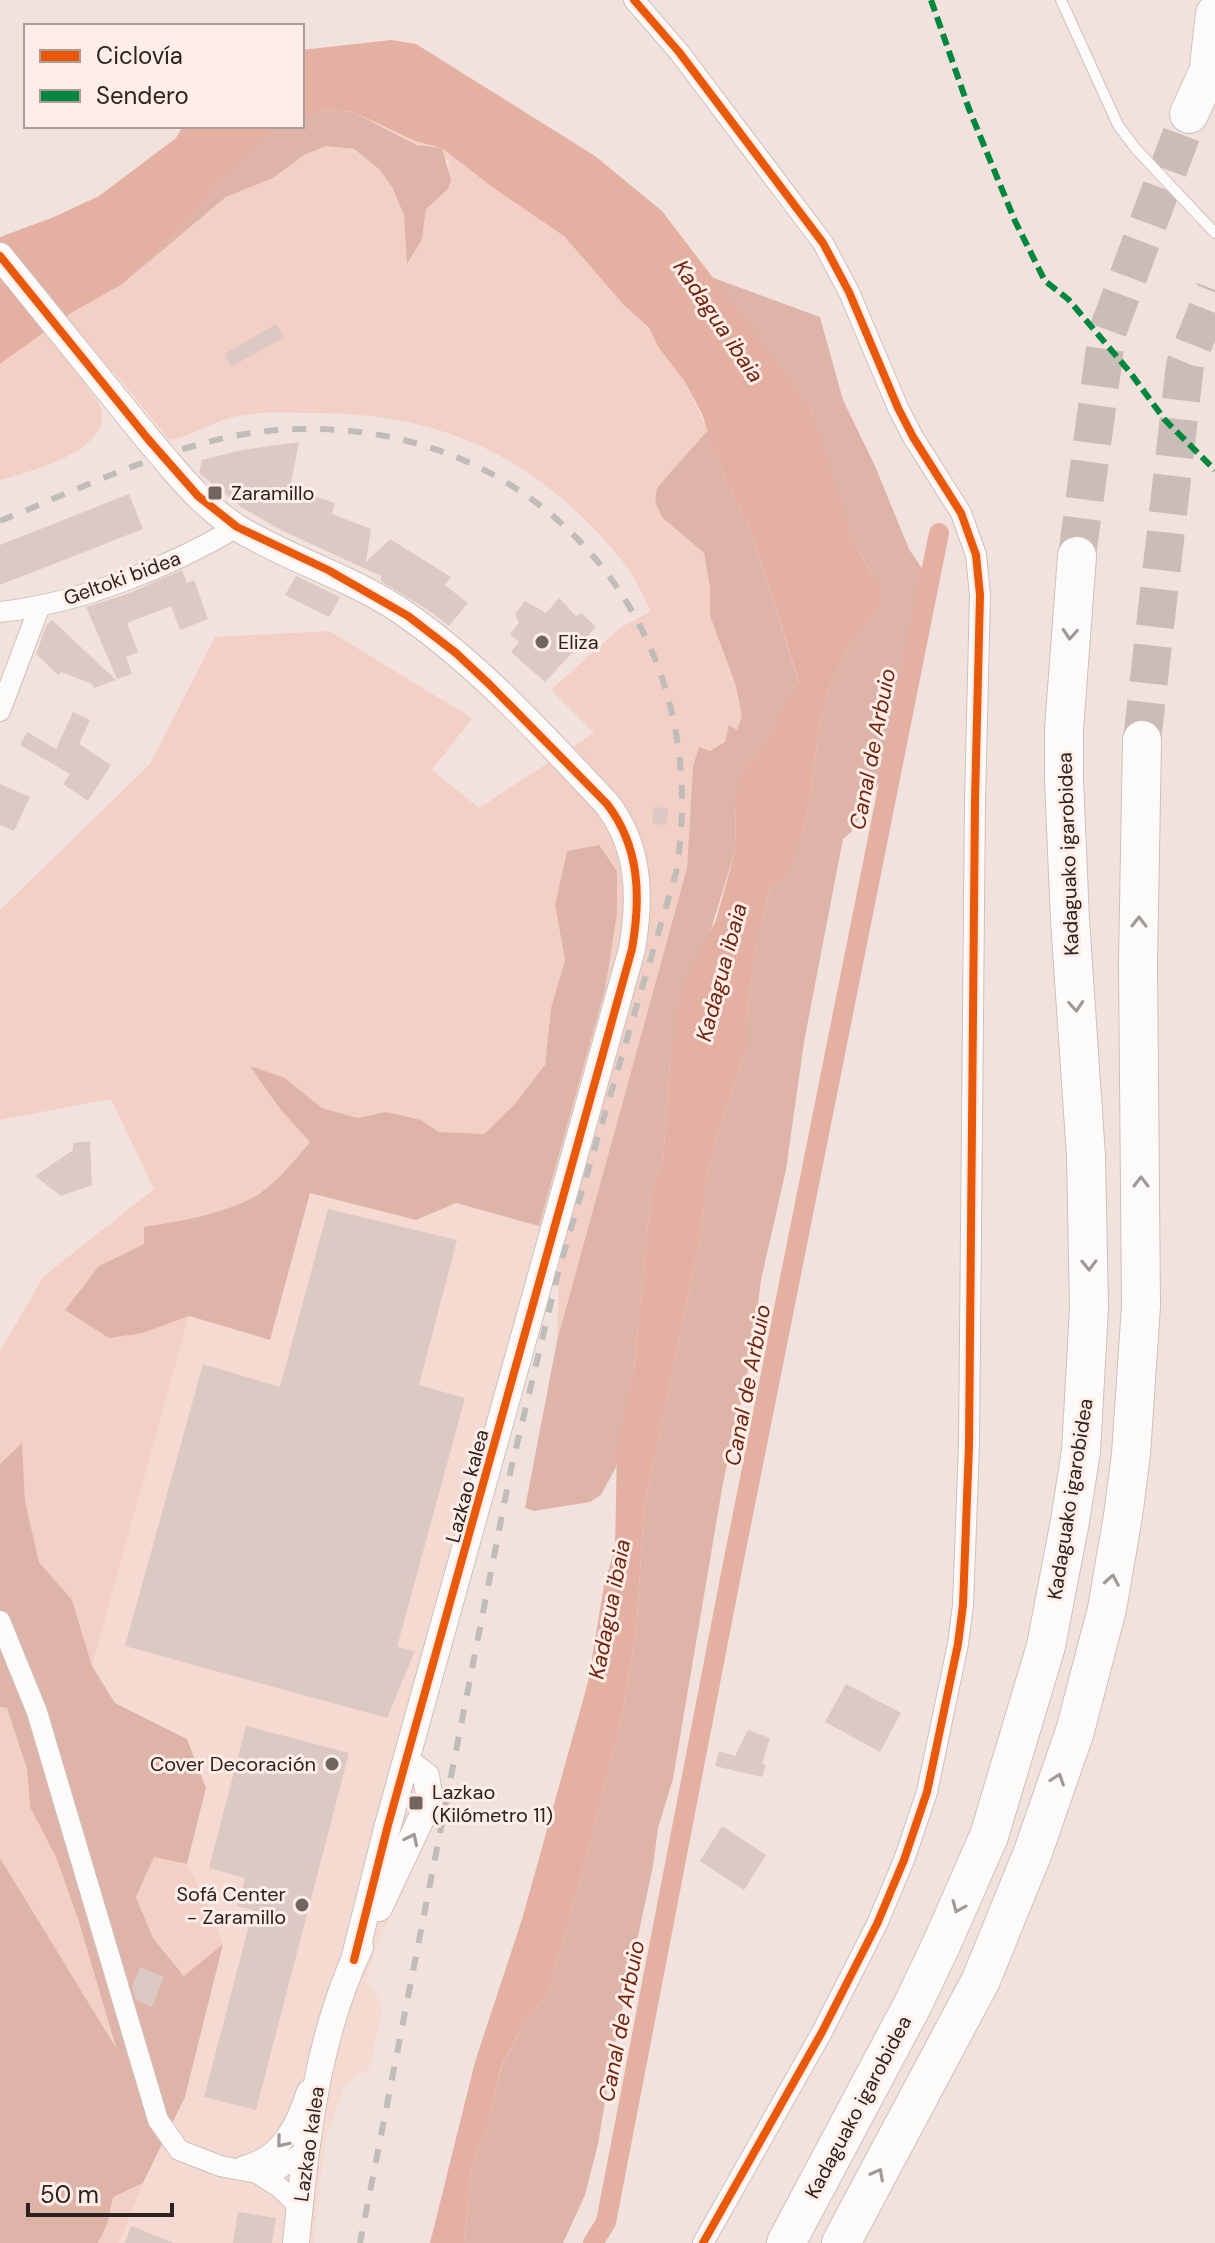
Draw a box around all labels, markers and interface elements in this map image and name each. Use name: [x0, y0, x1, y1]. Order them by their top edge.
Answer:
legend: [24, 24, 304, 128]
text: Ciclovía: [96, 40, 183, 71]
text: Sendero: [96, 80, 189, 111]
water label: Kadagua ibaia: [667, 254, 770, 388]
place label: Zaramillo: [231, 480, 314, 506]
marker: Zaramillo: [206, 484, 224, 502]
street label: Geltoki bidea: [60, 545, 184, 611]
one-way arrow: [1062, 628, 1079, 641]
place label: Eliza: [558, 629, 599, 655]
marker: Eliza: [533, 633, 551, 651]
water label: Canal de Arbuio: [843, 666, 902, 832]
street label: Kadaguako igarobidea: [1051, 752, 1085, 956]
water label: Kadagua ibaia: [689, 900, 754, 1045]
one-way arrow: [1130, 915, 1148, 928]
one-way arrow: [1067, 1000, 1084, 1013]
one-way arrow: [1132, 1175, 1150, 1188]
one-way arrow: [1080, 1259, 1098, 1272]
water label: Canal de Arbuio: [718, 1302, 777, 1468]
street label: Kadaguako igarobidea: [1041, 1397, 1099, 1601]
street label: Lazkao kalea: [439, 1426, 495, 1546]
water label: Kadagua ibaia: [582, 1537, 637, 1682]
one-way arrow: [1102, 1573, 1119, 1587]
place label: Cover Decoración: [150, 1751, 316, 1777]
marker: Cover Decoración: [323, 1755, 341, 1773]
one-way arrow: [1049, 1772, 1065, 1786]
place label: Lazkao (Kilómetro 11): [432, 1779, 553, 1828]
marker: Lazkao (Kilómetro 11): [407, 1794, 425, 1812]
one-way arrow: [402, 1833, 418, 1848]
place label: Sofá Center - Zaramillo: [176, 1881, 286, 1930]
marker: Sofá Center - Zaramillo: [293, 1896, 311, 1914]
one-way arrow: [951, 1899, 967, 1913]
water label: Canal de Arbuio: [592, 1938, 651, 2104]
street label: Kadaguako igarobidea: [799, 2011, 917, 2203]
street label: Lazkao kalea: [288, 2085, 330, 2203]
one-way arrow: [277, 2133, 292, 2147]
scale bar: [28, 2167, 172, 2217]
one-way arrow: [868, 2169, 884, 2183]
text: 50 m: [40, 2179, 99, 2210]

